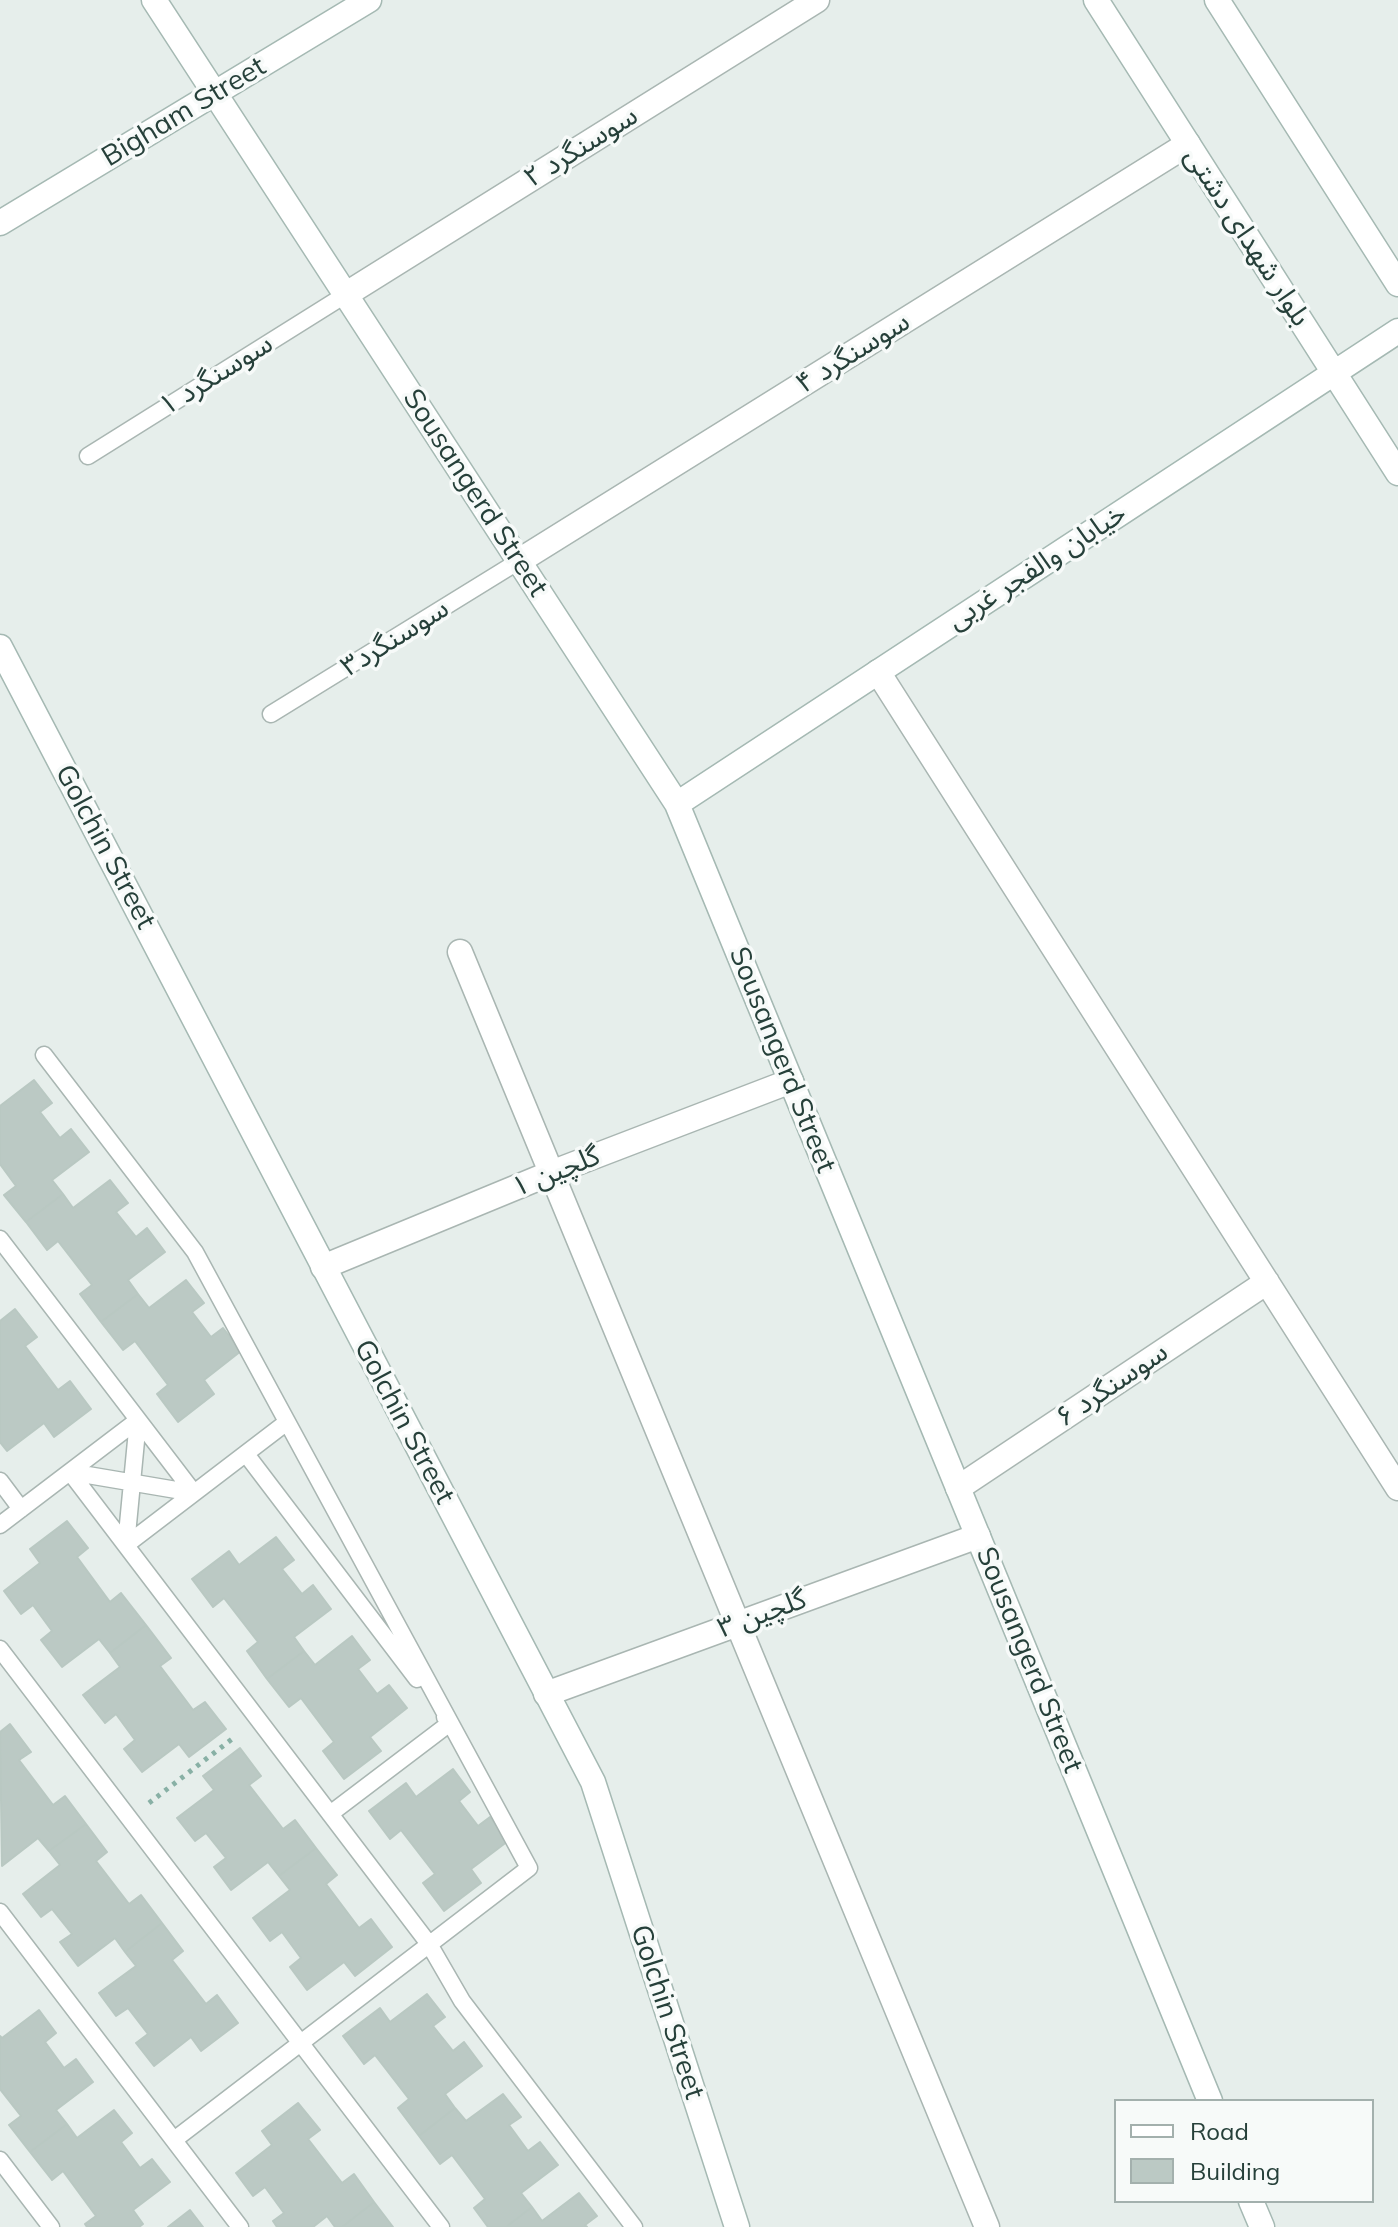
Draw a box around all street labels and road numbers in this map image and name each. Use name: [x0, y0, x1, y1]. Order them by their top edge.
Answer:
street label: Bigham Street: [96, 50, 272, 174]
street label: سوسنگرد ۲: [518, 99, 644, 195]
street label: بلوار شهدای دشتی: [1177, 141, 1317, 333]
street label: سوسنگرد ۴: [790, 305, 916, 401]
street label: سوسنگرد ۱: [153, 327, 279, 423]
street label: Sousangerd Street: [395, 383, 555, 603]
street label: خیابان والفجر غربی: [941, 497, 1133, 637]
street label: سوسنگرد۳: [335, 592, 455, 684]
street label: Golchin Street: [48, 759, 162, 935]
street label: Sousangerd Street: [721, 942, 843, 1178]
street label: گلچین ۱: [507, 1139, 605, 1205]
street label: Golchin Street: [347, 1334, 461, 1510]
street label: سوسنگرد ۶: [1050, 1335, 1174, 1435]
street label: Sousangerd Street: [968, 1542, 1090, 1778]
street label: گلچین ۳: [713, 1582, 811, 1646]
street label: Golchin Street: [623, 1921, 711, 2103]

